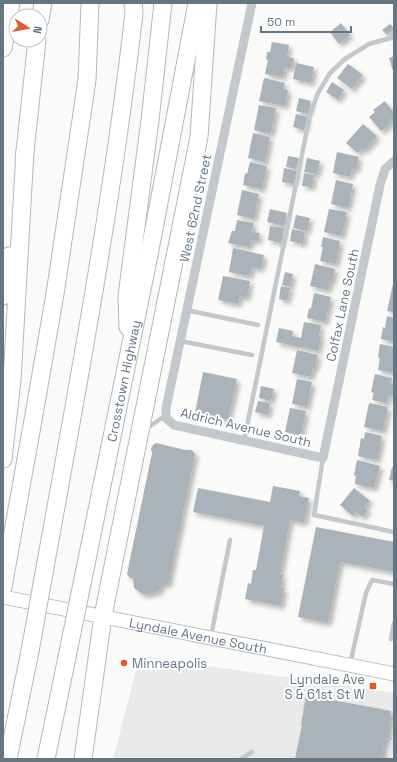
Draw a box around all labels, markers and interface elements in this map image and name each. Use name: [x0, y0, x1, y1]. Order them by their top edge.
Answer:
north arrow: [8, 8, 48, 48]
scale bar: [261, 8, 351, 34]
text: 50 m: [267, 14, 295, 30]
text: N: [30, 25, 45, 35]
street label: West 62nd Street: [176, 152, 215, 264]
street label: Colfax Lane South: [322, 247, 363, 363]
street label: Crosstown Highway: [103, 319, 145, 443]
street label: Aldrich Avenue South: [179, 404, 313, 451]
street label: Lyndale Avenue South: [128, 614, 269, 658]
place label: Minneapolis: [132, 655, 207, 672]
marker: Minneapolis: [119, 658, 129, 668]
place label: Lyndale Ave S & 61st St W: [285, 671, 365, 703]
marker: Lyndale Ave S & 61st St W: [368, 681, 378, 691]

